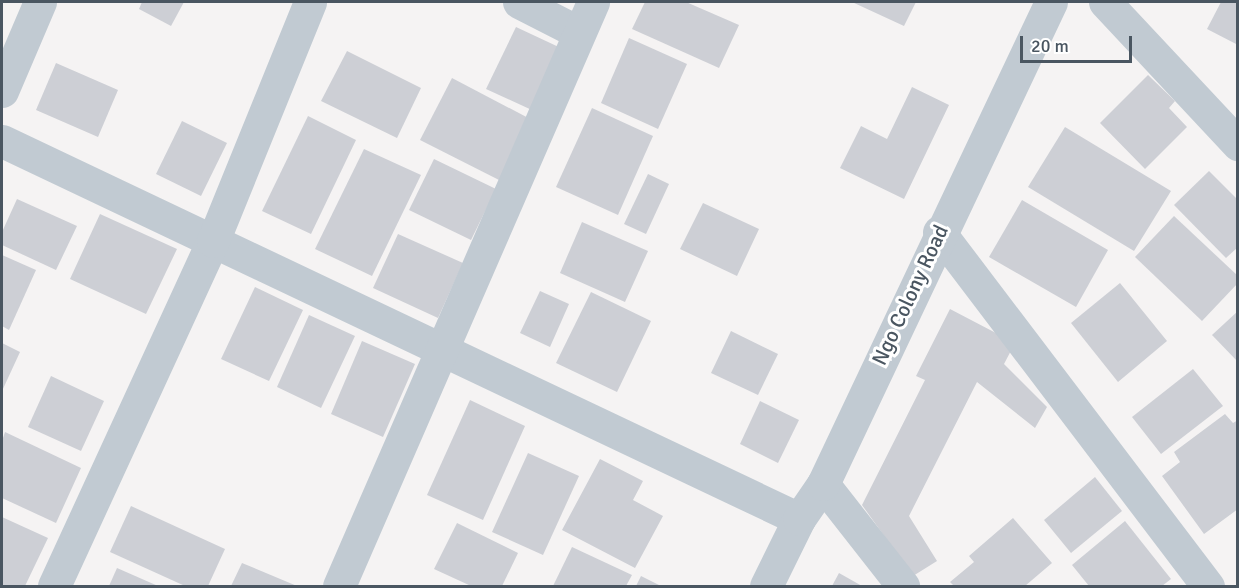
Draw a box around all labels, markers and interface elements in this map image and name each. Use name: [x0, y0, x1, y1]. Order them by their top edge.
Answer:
scale bar: [1023, 24, 1136, 62]
text: 20 m: [1031, 35, 1069, 57]
street label: Ngo Colony Road: [867, 221, 953, 369]

